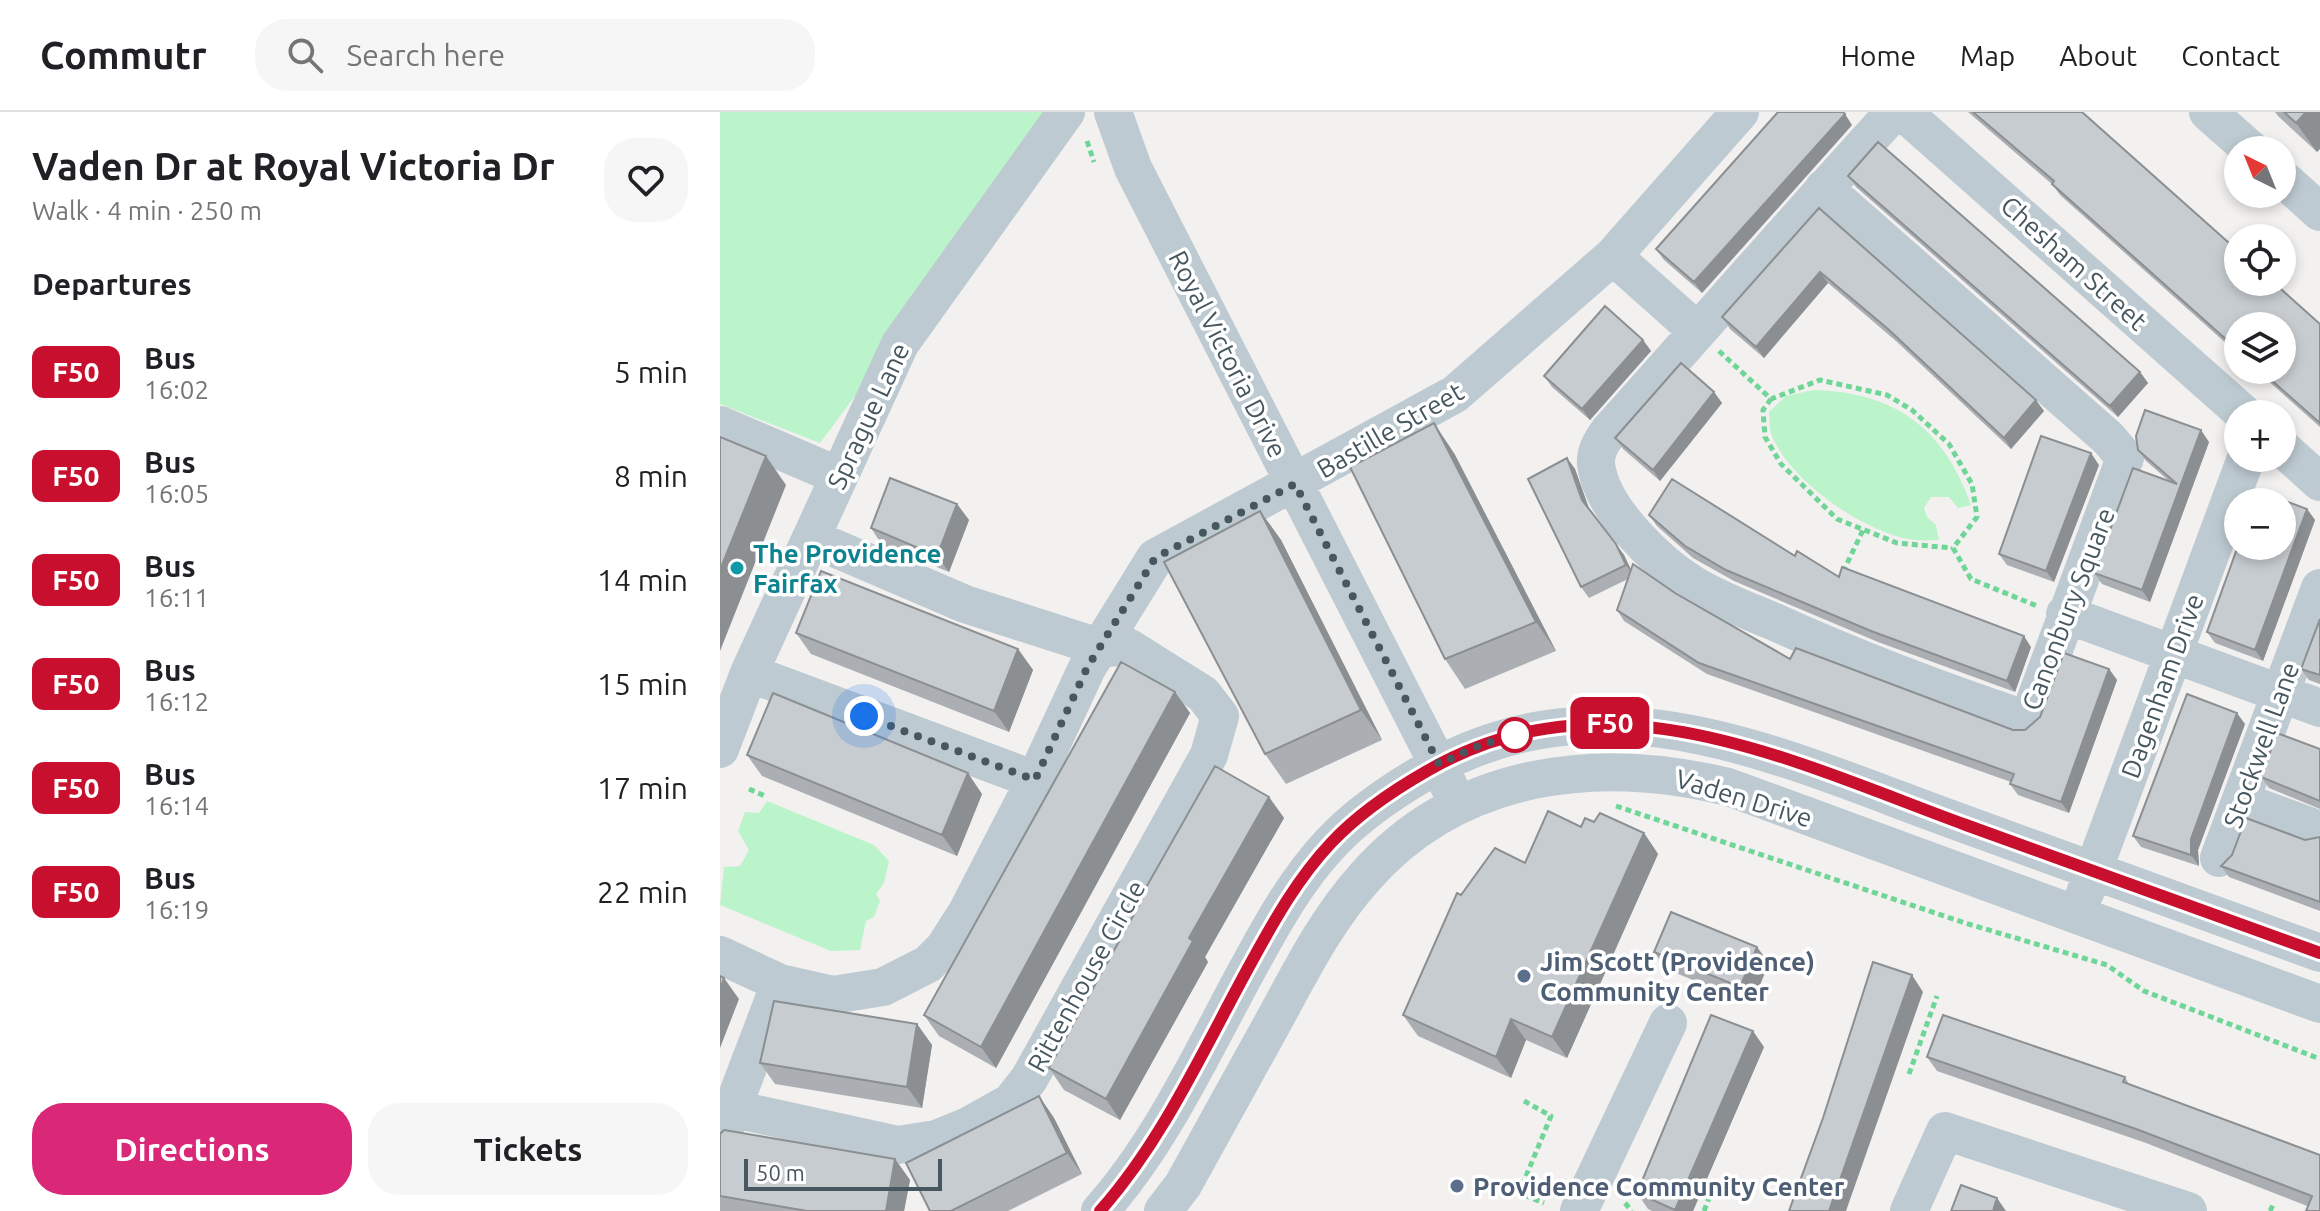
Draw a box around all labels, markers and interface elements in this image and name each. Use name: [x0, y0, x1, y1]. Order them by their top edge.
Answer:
search box: [255, 19, 815, 91]
icon: search: [283, 33, 327, 77]
text: Commutr: [40, 34, 207, 76]
text: Search here: [347, 38, 505, 72]
text: Home: [1841, 40, 1916, 71]
text: Map: [1960, 40, 2015, 71]
text: About: [2059, 40, 2137, 71]
text: Contact: [2181, 40, 2280, 71]
north arrow: [2224, 136, 2296, 208]
map controls: [2224, 136, 2296, 560]
button: heart: [604, 138, 688, 222]
text: Vaden Dr at Royal Victoria Dr: [32, 145, 555, 187]
street label: Chesham Street: [1995, 190, 2153, 336]
text: Walk · 4 min · 250 m: [32, 196, 262, 225]
button: locate: [2224, 224, 2296, 296]
street label: Royal Victoria Drive: [1163, 246, 1293, 462]
text: Departures: [32, 267, 192, 301]
button: layers: [2224, 312, 2296, 384]
street label: Sprague Lane: [821, 338, 915, 494]
text: Bus: [144, 341, 196, 375]
text: 5 min: [614, 355, 688, 389]
text: F50: [52, 356, 100, 387]
text: 16:02: [144, 375, 209, 404]
street label: Bastille Street: [1312, 376, 1468, 484]
button: +: [2224, 400, 2296, 472]
text: Bus: [144, 445, 196, 479]
text: 8 min: [614, 459, 688, 493]
text: F50: [52, 460, 100, 491]
text: 16:05: [144, 479, 209, 508]
button: −: [2224, 488, 2296, 560]
street label: Canonbury Square: [2016, 504, 2120, 714]
place label: The Providence Fairfax: [753, 539, 941, 598]
text: Bus: [144, 549, 196, 583]
marker: The Providence Fairfax: [728, 559, 746, 577]
text: 14 min: [597, 563, 688, 597]
text: F50: [52, 564, 100, 595]
text: 16:11: [144, 583, 209, 612]
street label: Dagenham Drive: [2115, 590, 2209, 782]
text: Bus: [144, 653, 196, 687]
street label: Stockwell Lane: [2218, 658, 2304, 832]
text: 15 min: [597, 667, 688, 701]
text: F50: [52, 668, 100, 699]
text: 16:12: [144, 687, 209, 716]
your location: [844, 696, 884, 736]
line badge: F50: [1564, 697, 1656, 749]
text: F50: [1586, 707, 1634, 738]
unlabelled marker: [1498, 718, 1532, 752]
text: Bus: [144, 757, 196, 791]
street label: Vaden Drive: [1672, 763, 1816, 833]
text: 17 min: [597, 771, 688, 805]
text: F50: [52, 772, 100, 803]
text: 16:14: [144, 791, 209, 820]
text: Bus: [144, 861, 196, 895]
text: 22 min: [597, 875, 688, 909]
street label: Rittenhouse Circle: [1021, 875, 1151, 1077]
text: F50: [52, 876, 100, 907]
text: 16:19: [144, 895, 209, 924]
place label: Jim Scott (Providence) Community Center: [1540, 947, 1815, 1006]
marker: Jim Scott (Providence) Community Center: [1515, 967, 1533, 985]
button: Directions: [32, 1103, 352, 1195]
button: Tickets: [368, 1103, 688, 1195]
scale bar: [744, 1155, 942, 1191]
text: 50 m: [756, 1160, 805, 1185]
place label: Providence Community Center: [1473, 1172, 1845, 1201]
marker: Providence Community Center: [1448, 1177, 1466, 1195]

